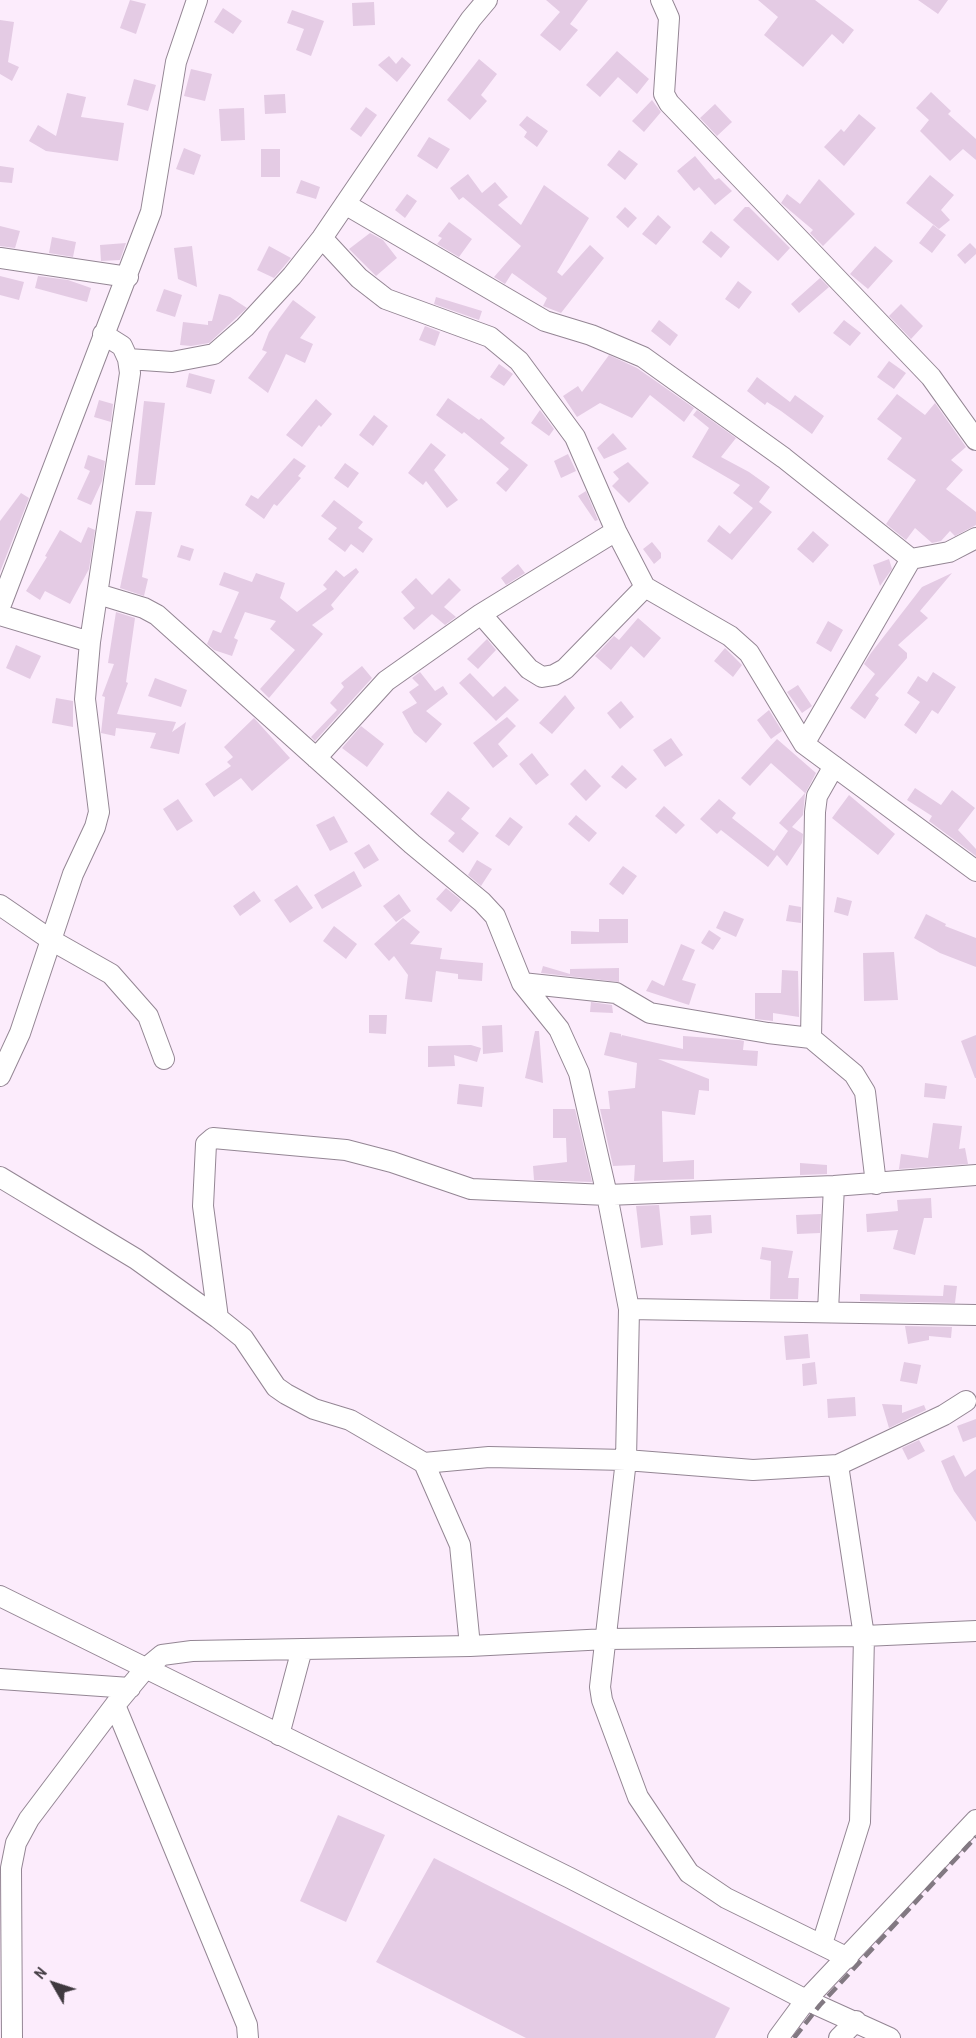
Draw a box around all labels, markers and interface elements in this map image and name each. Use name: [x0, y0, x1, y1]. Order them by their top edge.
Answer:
north arrow: [24, 1954, 84, 2014]
text: N: [28, 1962, 52, 1983]

